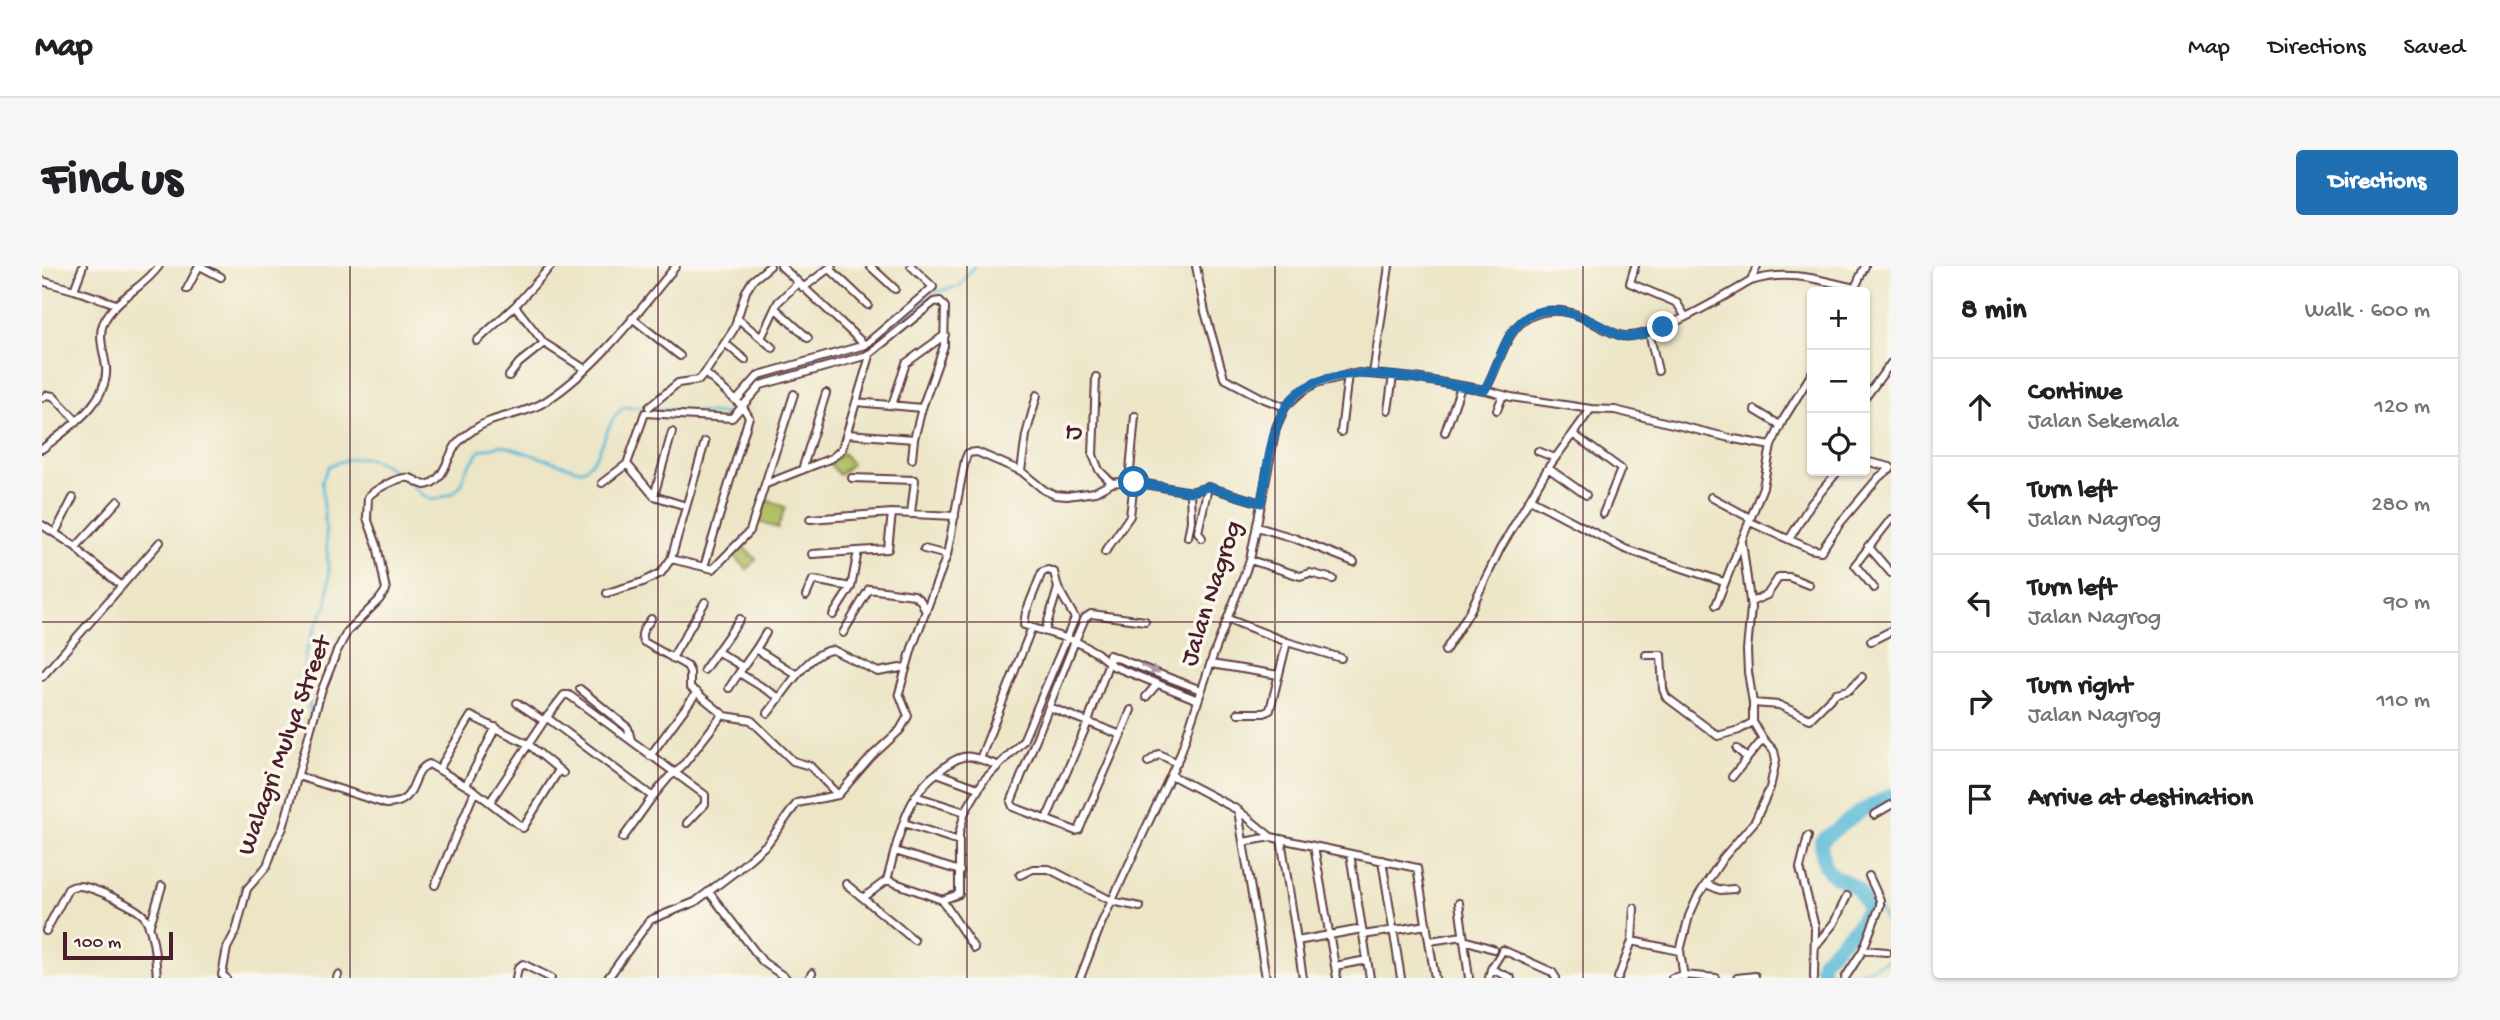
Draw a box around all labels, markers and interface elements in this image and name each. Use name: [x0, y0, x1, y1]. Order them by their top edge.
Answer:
text: Map: [35, 29, 92, 67]
text: Map: [2188, 34, 2230, 63]
text: Directions: [2268, 34, 2366, 63]
text: Saved: [2404, 34, 2465, 63]
button: Directions: [2296, 150, 2458, 215]
text: Find us: [42, 153, 182, 211]
map controls: [1807, 287, 1870, 476]
button: +: [1807, 287, 1870, 350]
text: 8 min: [1961, 294, 2027, 329]
text: Walk · 600 m: [2305, 298, 2430, 325]
route end: [1647, 311, 1678, 342]
button: −: [1807, 350, 1870, 413]
text: Continue: [2028, 378, 2122, 409]
icon: ahead: [1961, 388, 1999, 426]
text: 120 m: [2375, 394, 2430, 421]
text: Jalan Sekemala: [2028, 409, 2179, 436]
button: locate: [1807, 413, 1870, 476]
street label: J: [1059, 424, 1091, 440]
route start: [1118, 466, 1149, 497]
text: Turn left: [2028, 476, 2116, 507]
icon: left: [1961, 486, 1999, 524]
text: 280 m: [2371, 492, 2430, 519]
text: Jalan Nagrog: [2028, 507, 2161, 534]
street label: Jalan Nagrog: [1175, 518, 1251, 670]
text: Turn left: [2028, 574, 2116, 605]
icon: left: [1961, 584, 1999, 622]
text: 90 m: [2384, 590, 2430, 617]
text: Jalan Nagrog: [2028, 605, 2161, 632]
street label: Walagri Mulya Street: [232, 630, 341, 860]
one-way arrow: [1139, 664, 1160, 675]
text: Turn right: [2028, 672, 2132, 703]
icon: right: [1961, 682, 1999, 720]
text: 110 m: [2377, 688, 2430, 715]
text: Jalan Nagrog: [2028, 703, 2161, 730]
icon: arrive: [1961, 780, 1999, 818]
text: Arrive at destination: [2028, 784, 2253, 815]
scale bar: [63, 929, 173, 961]
text: 100 m: [74, 932, 121, 955]

